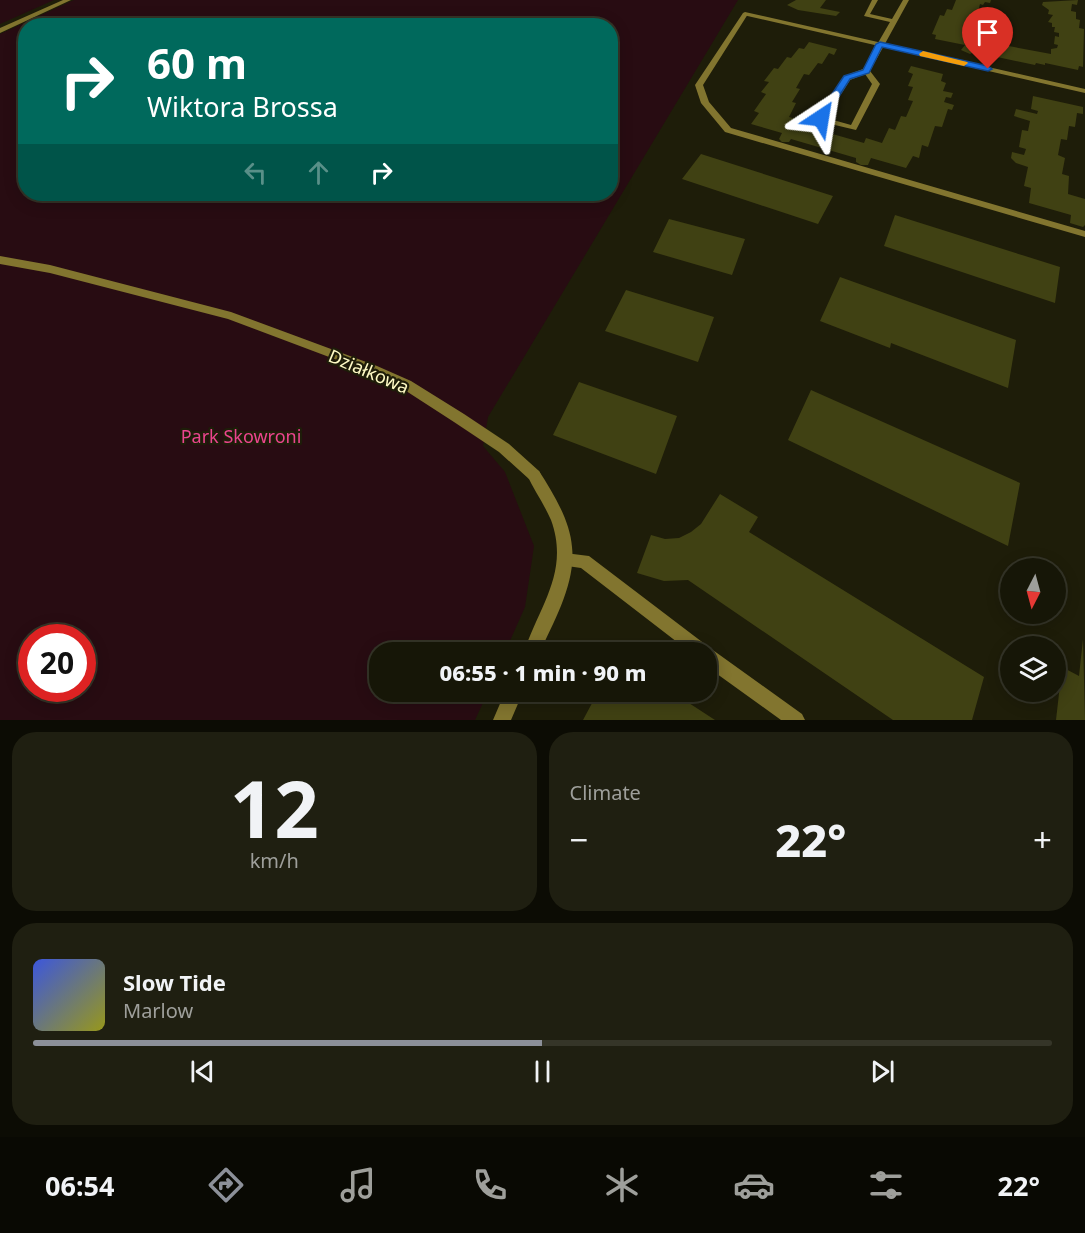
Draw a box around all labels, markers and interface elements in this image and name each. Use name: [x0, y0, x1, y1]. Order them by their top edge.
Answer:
pin: [962, 7, 1013, 69]
icon: arrive: [971, 16, 1004, 49]
text: 60 m: [147, 34, 247, 91]
icon: right: [48, 42, 126, 120]
position arrow: [789, 86, 853, 150]
text: Wiktora Brossa: [147, 88, 338, 125]
icon: left: [239, 156, 272, 189]
icon: ahead: [302, 156, 335, 189]
icon: right: [365, 156, 398, 189]
street label: Działkowa: [325, 343, 413, 399]
park label: Park Skowroni: [181, 424, 301, 448]
north arrow: [1000, 558, 1066, 624]
map controls: [1000, 558, 1066, 702]
speed limit sign: 20: [18, 624, 96, 702]
button: layers: [1000, 636, 1066, 702]
text: 06:55 · 1 min · 90 m: [440, 657, 646, 687]
text: 12: [230, 755, 319, 861]
text: Climate: [570, 779, 641, 806]
text: 22°: [775, 809, 846, 870]
text: −: [570, 817, 588, 862]
text: +: [1033, 817, 1052, 862]
text: km/h: [250, 847, 299, 874]
text: Slow Tide: [123, 967, 226, 997]
text: Marlow: [123, 997, 193, 1024]
icon: previous: [186, 1055, 219, 1088]
icon: pause: [526, 1055, 559, 1088]
icon: next: [866, 1055, 899, 1088]
icon: directions: [205, 1164, 247, 1206]
icon: music: [337, 1164, 379, 1206]
icon: phone: [469, 1164, 511, 1206]
icon: climate: [601, 1164, 643, 1206]
icon: car: [733, 1164, 775, 1206]
icon: filters: [865, 1164, 907, 1206]
text: 06:54: [45, 1167, 114, 1204]
text: 22°: [998, 1167, 1040, 1204]

